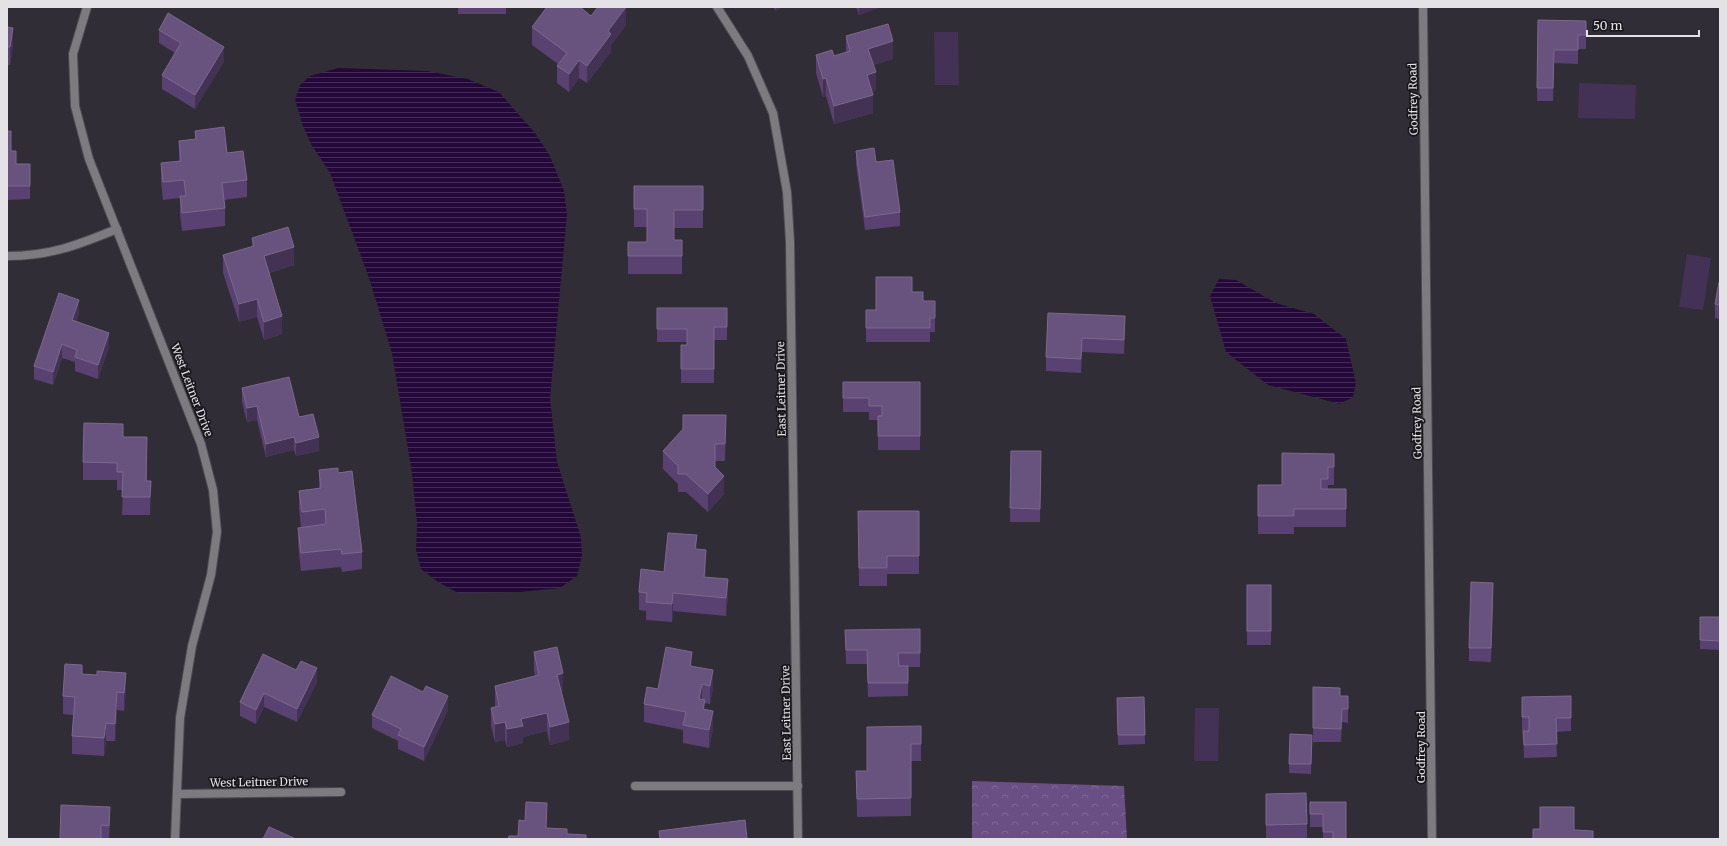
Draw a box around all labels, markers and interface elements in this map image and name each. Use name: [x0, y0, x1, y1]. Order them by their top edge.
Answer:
scale bar: [1587, 12, 1699, 38]
text: 50 m: [1593, 18, 1622, 33]
street label: Godfrey Road: [1405, 63, 1421, 135]
street label: West Leitner Drive: [168, 341, 216, 439]
street label: East Leitner Drive: [773, 341, 789, 437]
street label: Godfrey Road: [1409, 387, 1425, 459]
street label: East Leitner Drive: [778, 665, 794, 761]
street label: Godfrey Road: [1414, 711, 1428, 783]
street label: West Leitner Drive: [209, 774, 308, 790]

